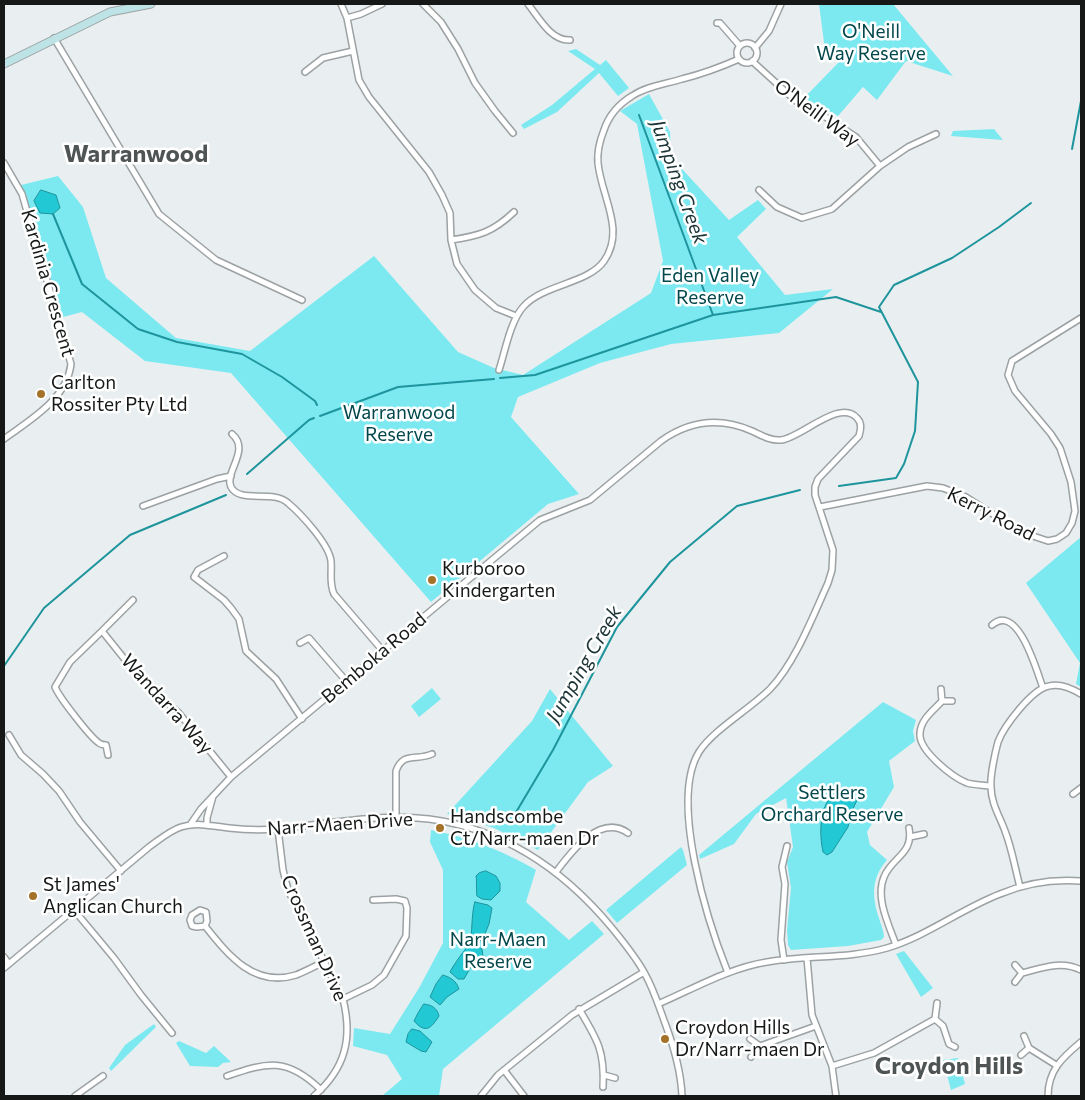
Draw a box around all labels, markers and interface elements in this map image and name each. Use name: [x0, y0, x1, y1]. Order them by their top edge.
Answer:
park label: O'Neill Way Reserve: [816, 21, 926, 65]
street label: O'Neill Way: [770, 74, 864, 152]
water label: Jumping Creek: [645, 116, 713, 248]
district label: Warranwood: [64, 140, 208, 168]
street label: Kardinia Crescent: [16, 207, 80, 359]
park label: Eden Valley Reserve: [661, 265, 759, 309]
place label: Carlton Rossiter Pty Ltd: [51, 372, 187, 416]
marker: Carlton Rossiter Pty Ltd: [35, 388, 47, 400]
park label: Warranwood Reserve: [343, 402, 455, 446]
street label: Kerry Road: [943, 482, 1039, 546]
place label: Kurboroo Kindergarten: [442, 558, 555, 602]
marker: Kurboroo Kindergarten: [426, 574, 438, 586]
water label: Jumping Creek: [541, 601, 627, 727]
street label: Bemboka Road: [317, 608, 431, 708]
street label: Wandarra Way: [116, 649, 218, 759]
park label: Settlers Orchard Reserve: [761, 782, 903, 826]
place label: Handscombe Ct/Narr-maen Dr: [450, 806, 599, 850]
street label: Narr-Maen Drive: [266, 808, 414, 840]
marker: Handscombe Ct/Narr-maen Dr: [434, 822, 446, 834]
street label: Crossman Drive: [276, 871, 352, 1005]
place label: St James' Anglican Church: [43, 874, 183, 918]
marker: St James' Anglican Church: [27, 890, 39, 902]
park label: Narr-Maen Reserve: [450, 929, 546, 973]
place label: Croydon Hills Dr/Narr-maen Dr: [675, 1017, 825, 1061]
marker: Croydon Hills Dr/Narr-maen Dr: [659, 1033, 671, 1045]
district label: Croydon Hills: [875, 1052, 1023, 1080]

